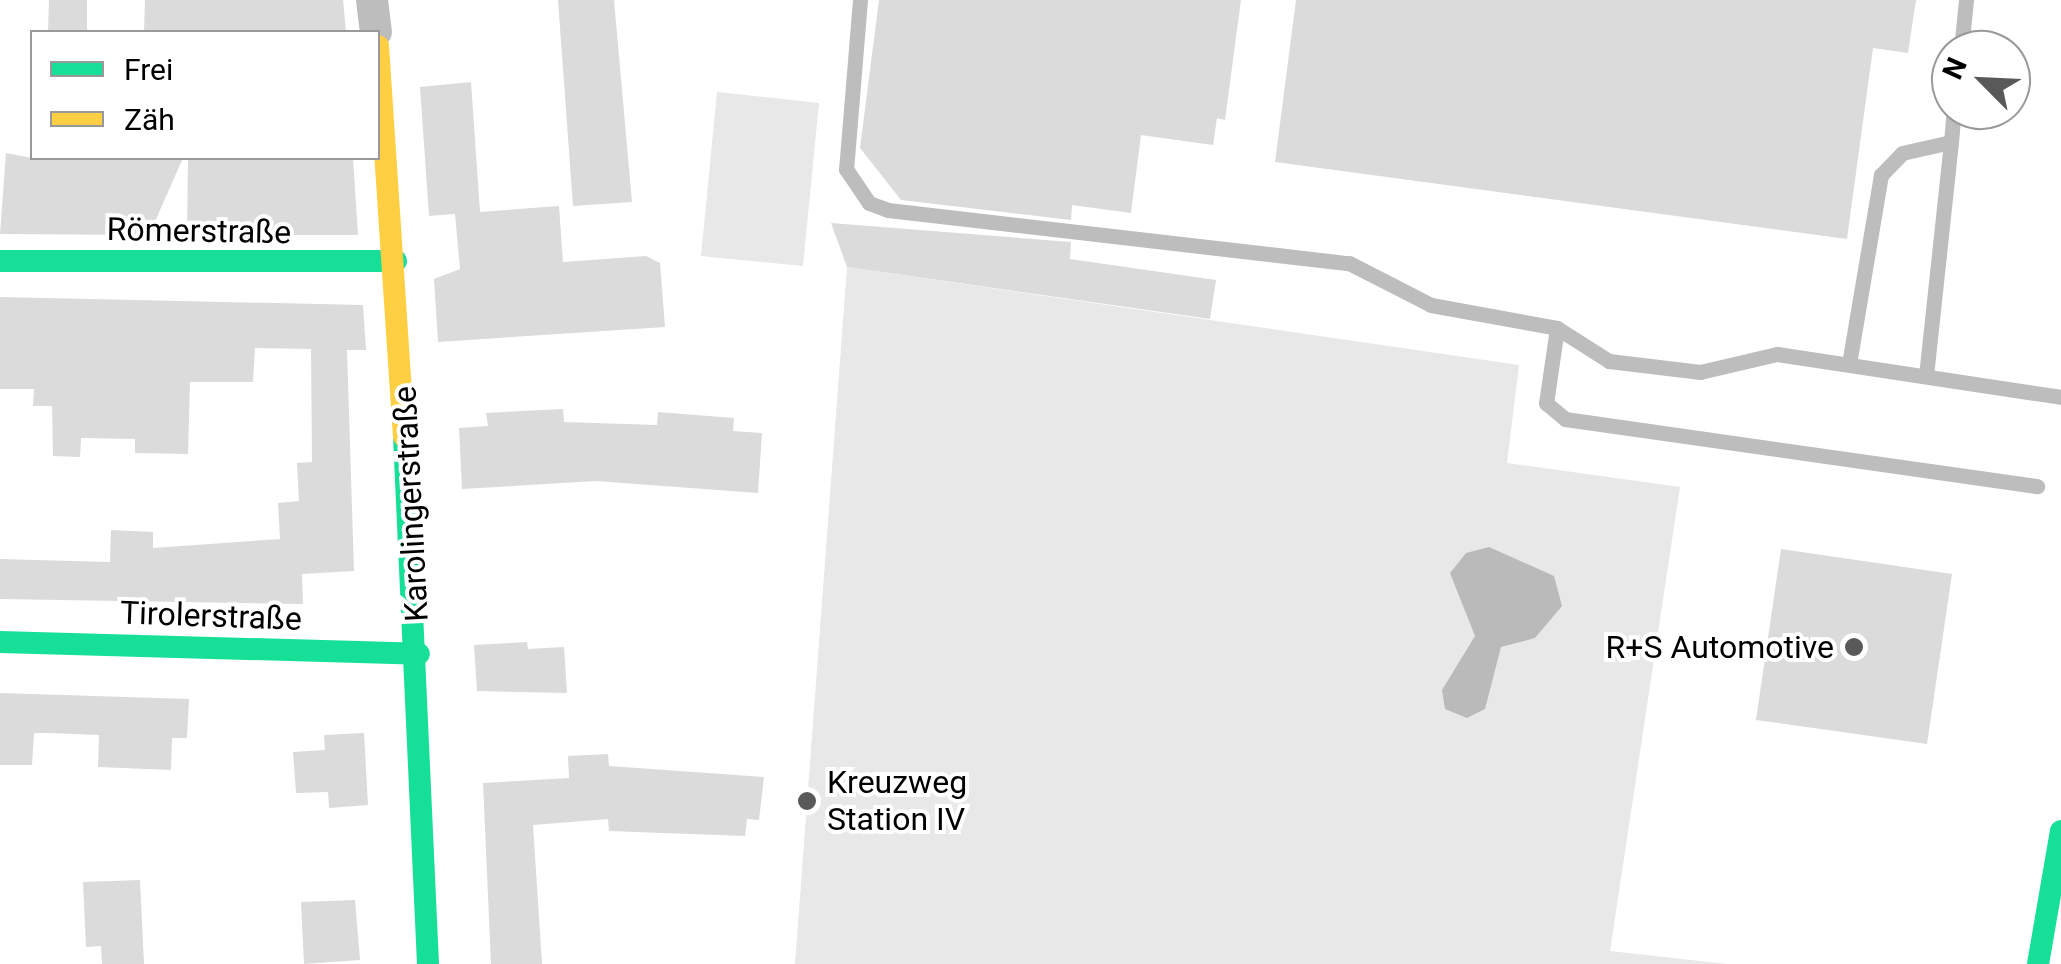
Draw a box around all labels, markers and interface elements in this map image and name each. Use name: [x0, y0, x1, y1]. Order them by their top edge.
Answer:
legend: [30, 30, 380, 160]
north arrow: [1931, 30, 2031, 130]
text: Frei: [124, 52, 173, 87]
text: N: [1936, 53, 1974, 84]
text: Zäh: [124, 102, 175, 137]
street label: Römerstraße: [106, 210, 292, 252]
street label: Karolingerstraße: [386, 385, 436, 623]
street label: Tirolerstraße: [119, 594, 303, 638]
place label: R+S Automotive: [1606, 628, 1834, 666]
marker: R+S Automotive: [1843, 636, 1865, 658]
place label: Kreuzweg Station IV: [827, 764, 967, 839]
marker: Kreuzweg Station IV: [796, 790, 818, 812]

